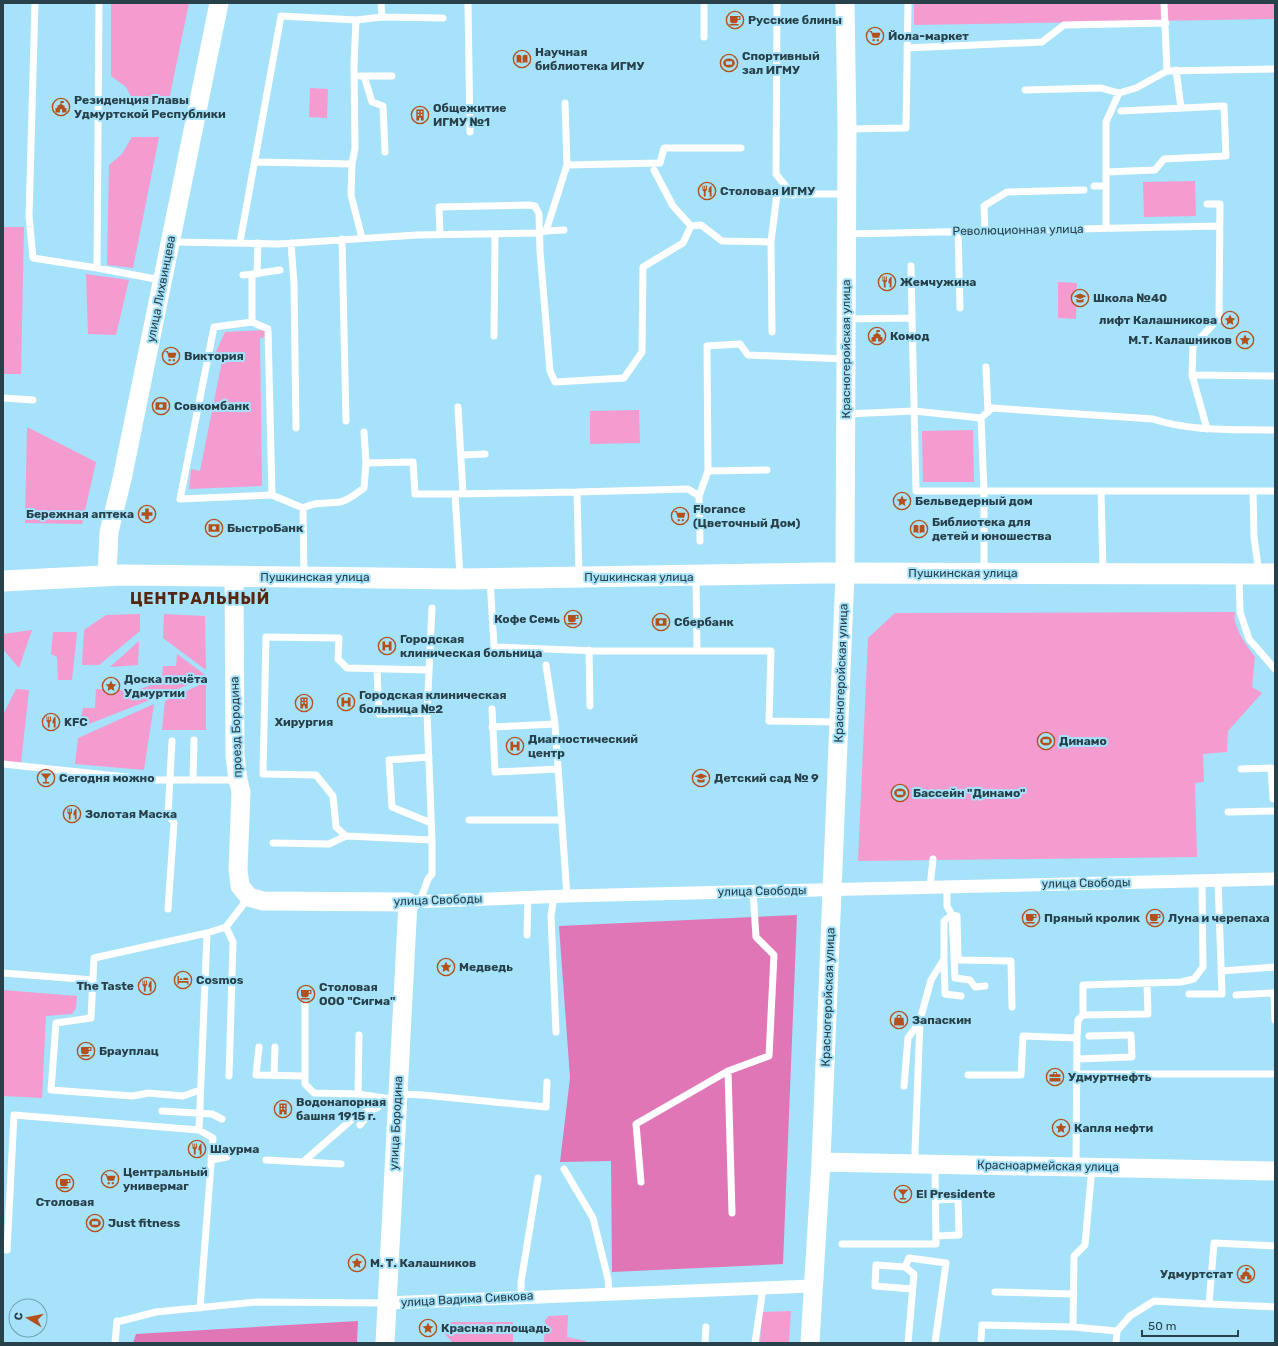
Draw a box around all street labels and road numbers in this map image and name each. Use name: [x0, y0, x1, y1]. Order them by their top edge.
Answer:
street label: Революционная улица: [952, 222, 1084, 238]
street label: улица Лихвинцева: [144, 234, 178, 344]
street label: Красногеройская улица: [839, 279, 853, 419]
street label: Пушкинская улица: [908, 566, 1018, 580]
street label: Пушкинская улица: [260, 570, 370, 584]
street label: Пушкинская улица: [584, 570, 694, 584]
street label: Красногеройская улица: [832, 603, 850, 743]
street label: проезд Бородина: [227, 676, 245, 778]
street label: улица Свободы: [1042, 875, 1130, 891]
street label: улица Свободы: [718, 883, 806, 899]
street label: улица Свободы: [393, 891, 483, 909]
street label: Красногеройская улица: [819, 927, 837, 1067]
street label: улица Бородина: [387, 1075, 405, 1171]
street label: Красноармейская улица: [977, 1158, 1119, 1174]
street label: улица Вадима Сивкова: [400, 1289, 534, 1309]

